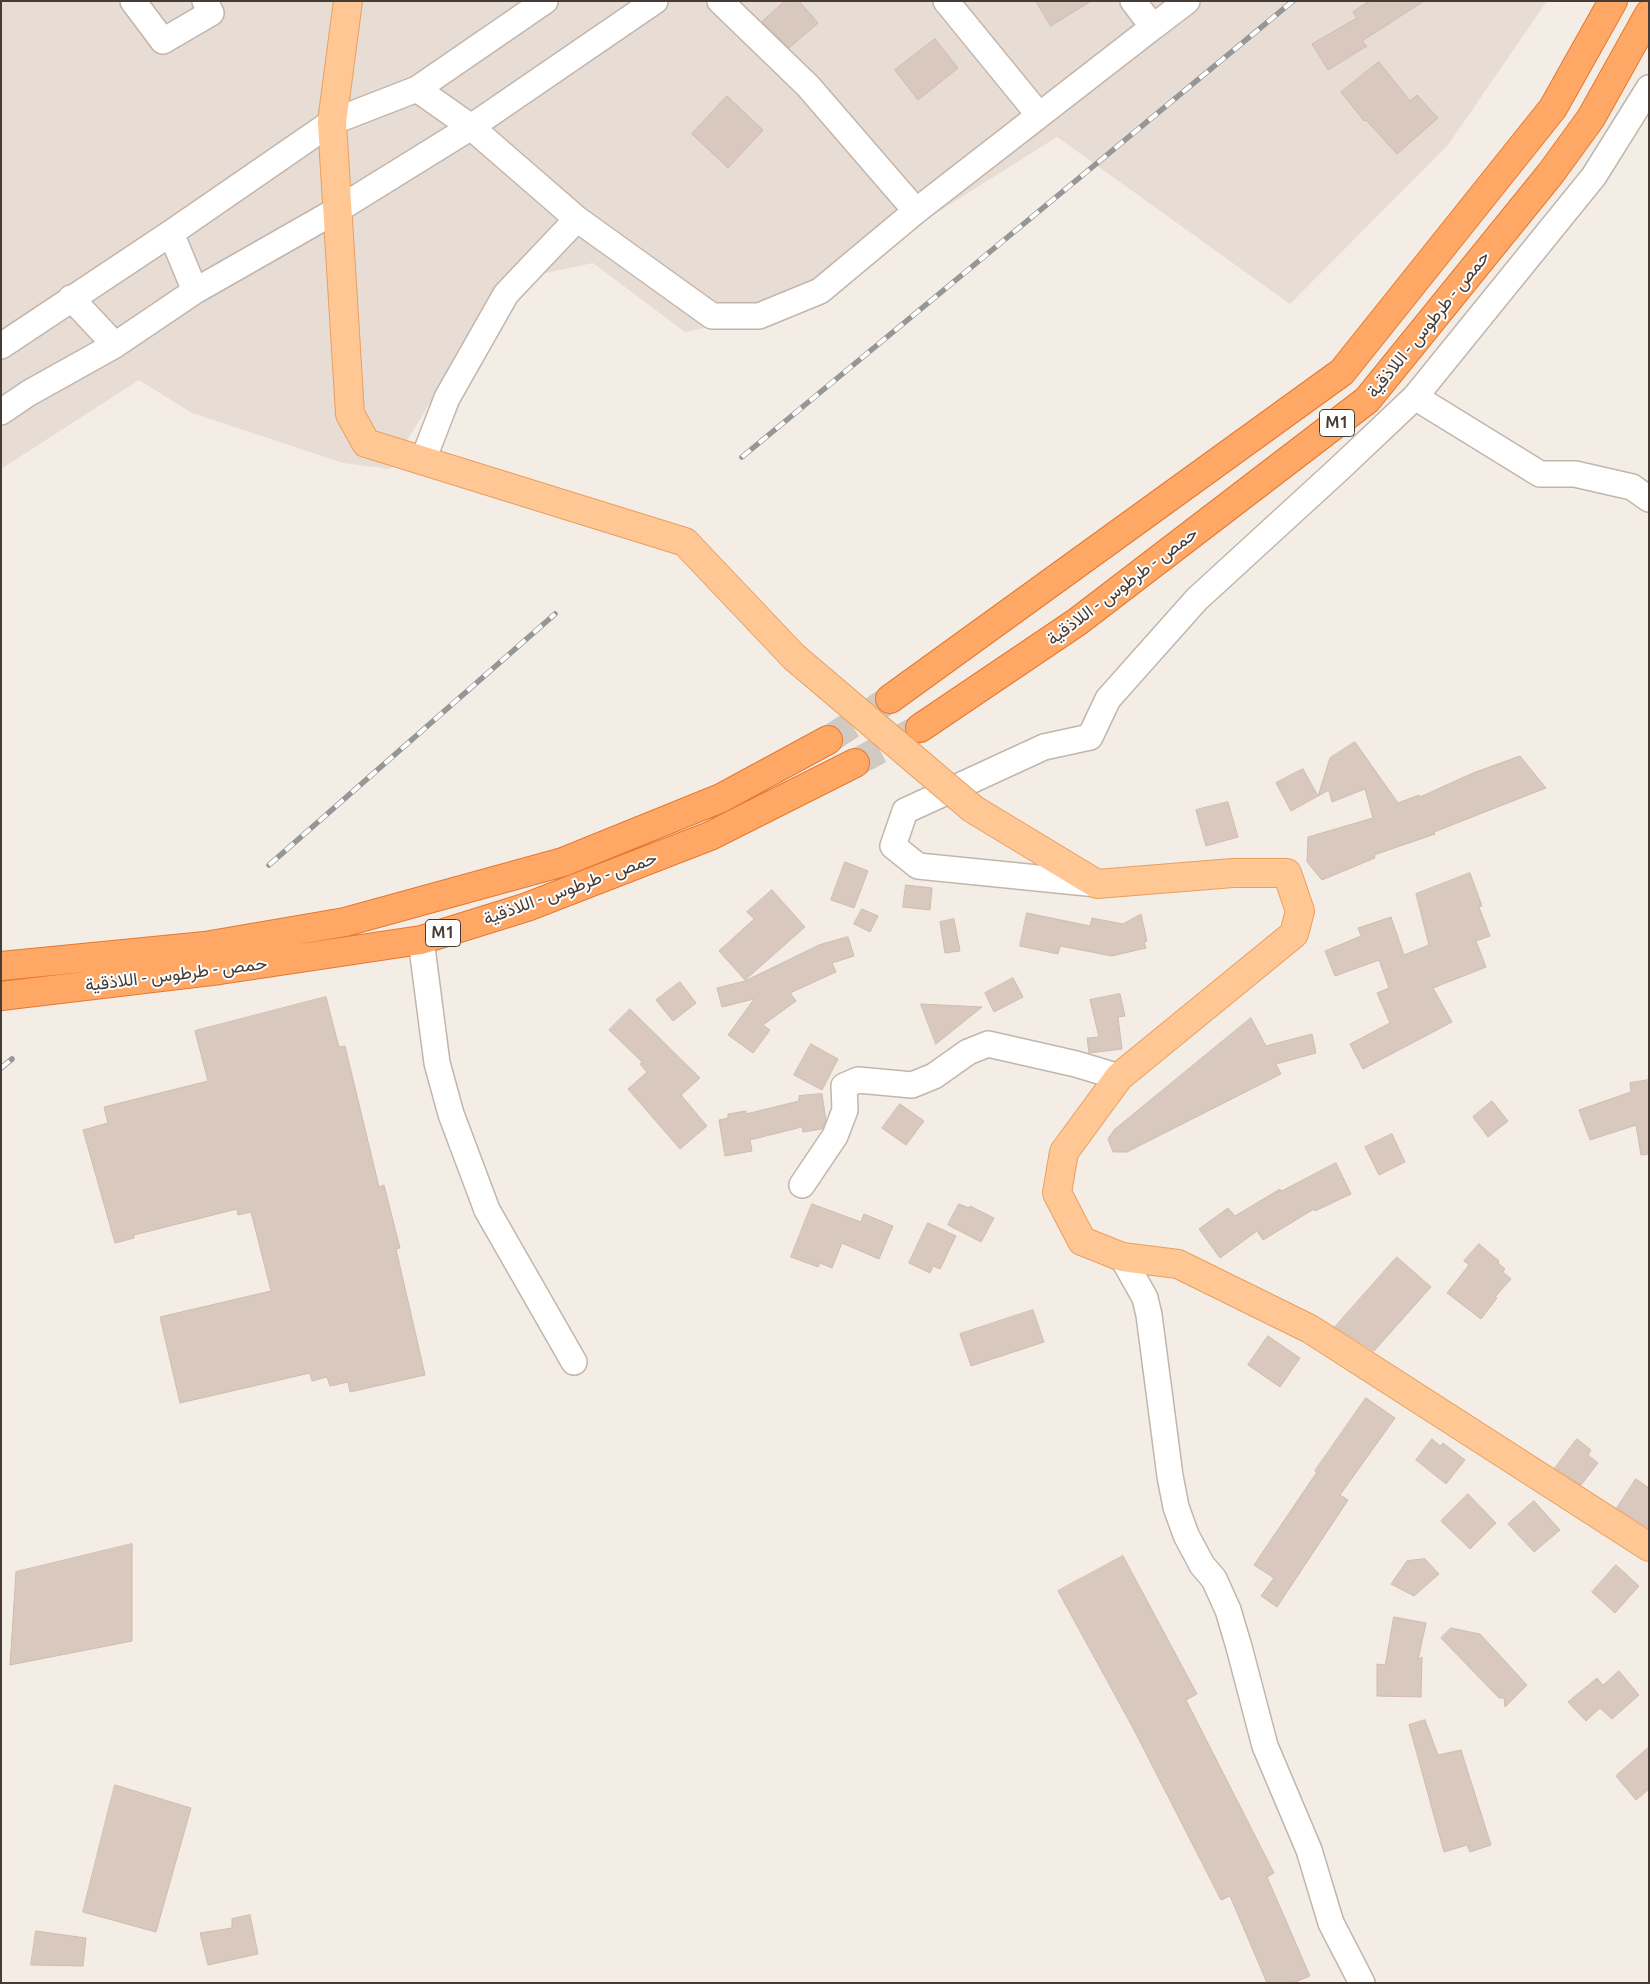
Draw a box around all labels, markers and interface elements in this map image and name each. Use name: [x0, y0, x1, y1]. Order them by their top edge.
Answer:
street label: حمص - طرطوس - اللاذقية: [1362, 246, 1494, 402]
road number: M1: [1320, 409, 1354, 436]
street label: حمص - طرطوس - اللاذقية: [1042, 522, 1202, 650]
street label: حمص - طرطوس - اللاذقية: [480, 847, 660, 929]
road number: M1: [426, 920, 460, 946]
street label: حمص - طرطوس - اللاذقية: [84, 952, 268, 996]

